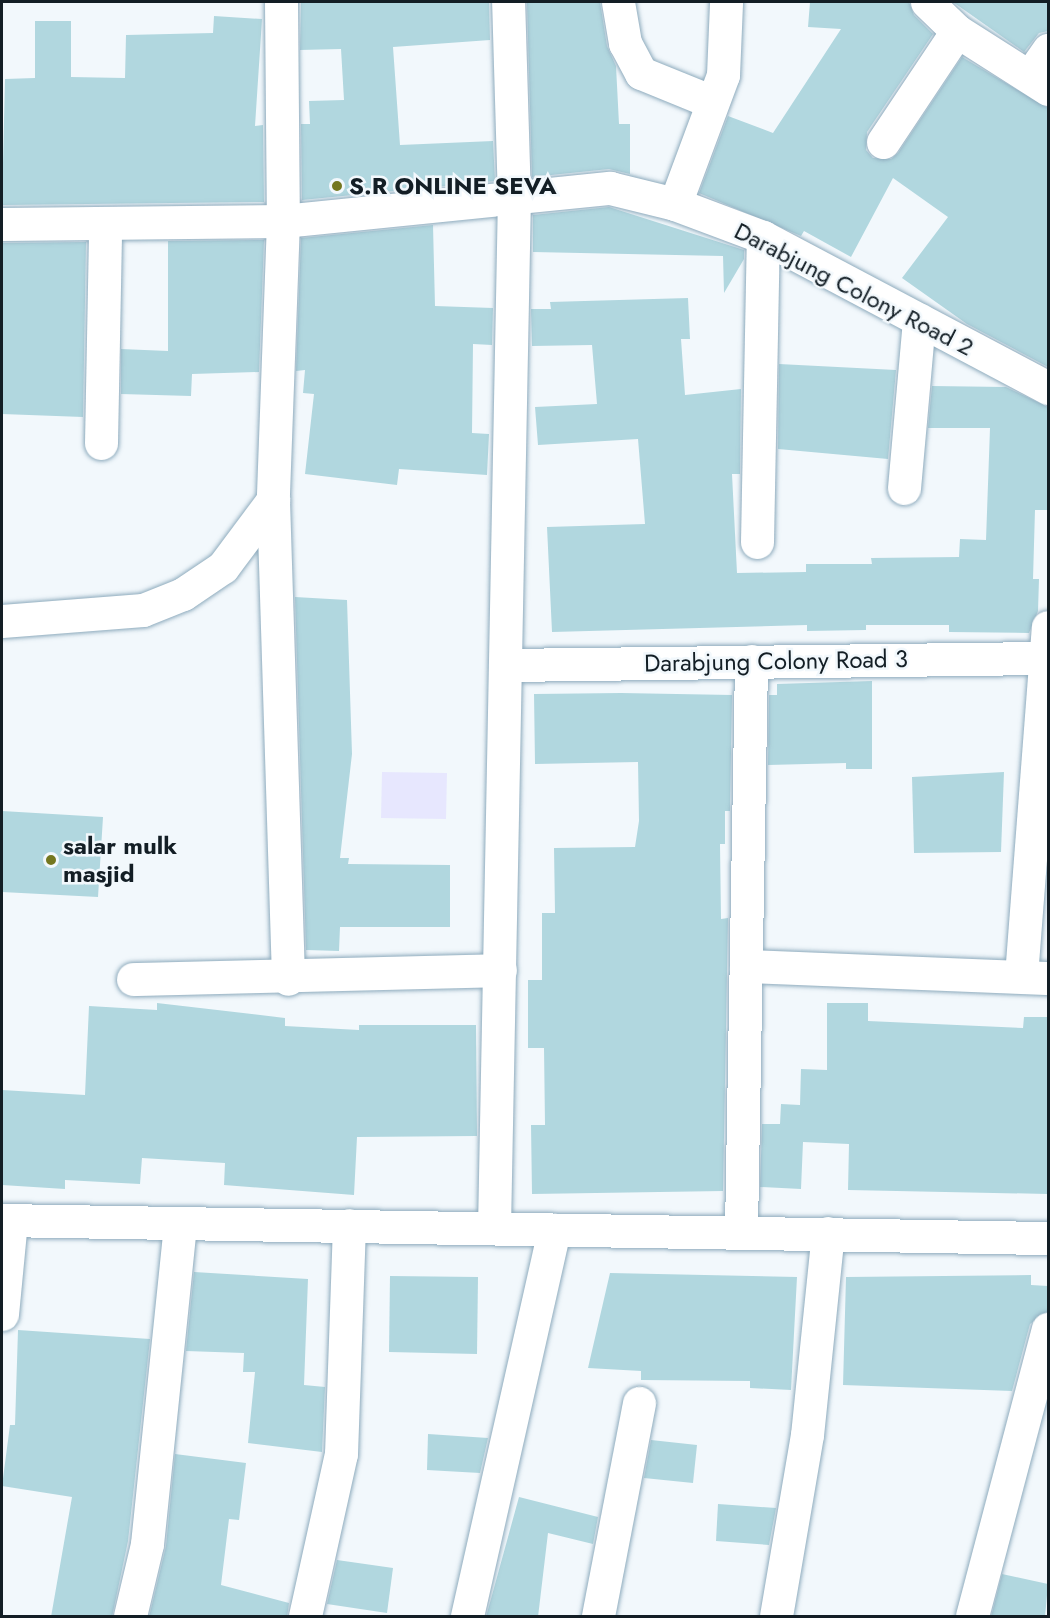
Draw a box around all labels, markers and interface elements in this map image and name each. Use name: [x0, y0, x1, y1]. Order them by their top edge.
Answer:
place label: S.R ONLINE SEVA: [349, 172, 557, 200]
marker: S.R ONLINE SEVA: [330, 179, 344, 193]
street label: Darabjung Colony Road 2: [730, 216, 978, 362]
street label: Darabjung Colony Road 3: [644, 644, 908, 678]
place label: salar mulk masjid: [63, 832, 177, 888]
marker: salar mulk masjid: [44, 853, 58, 867]

